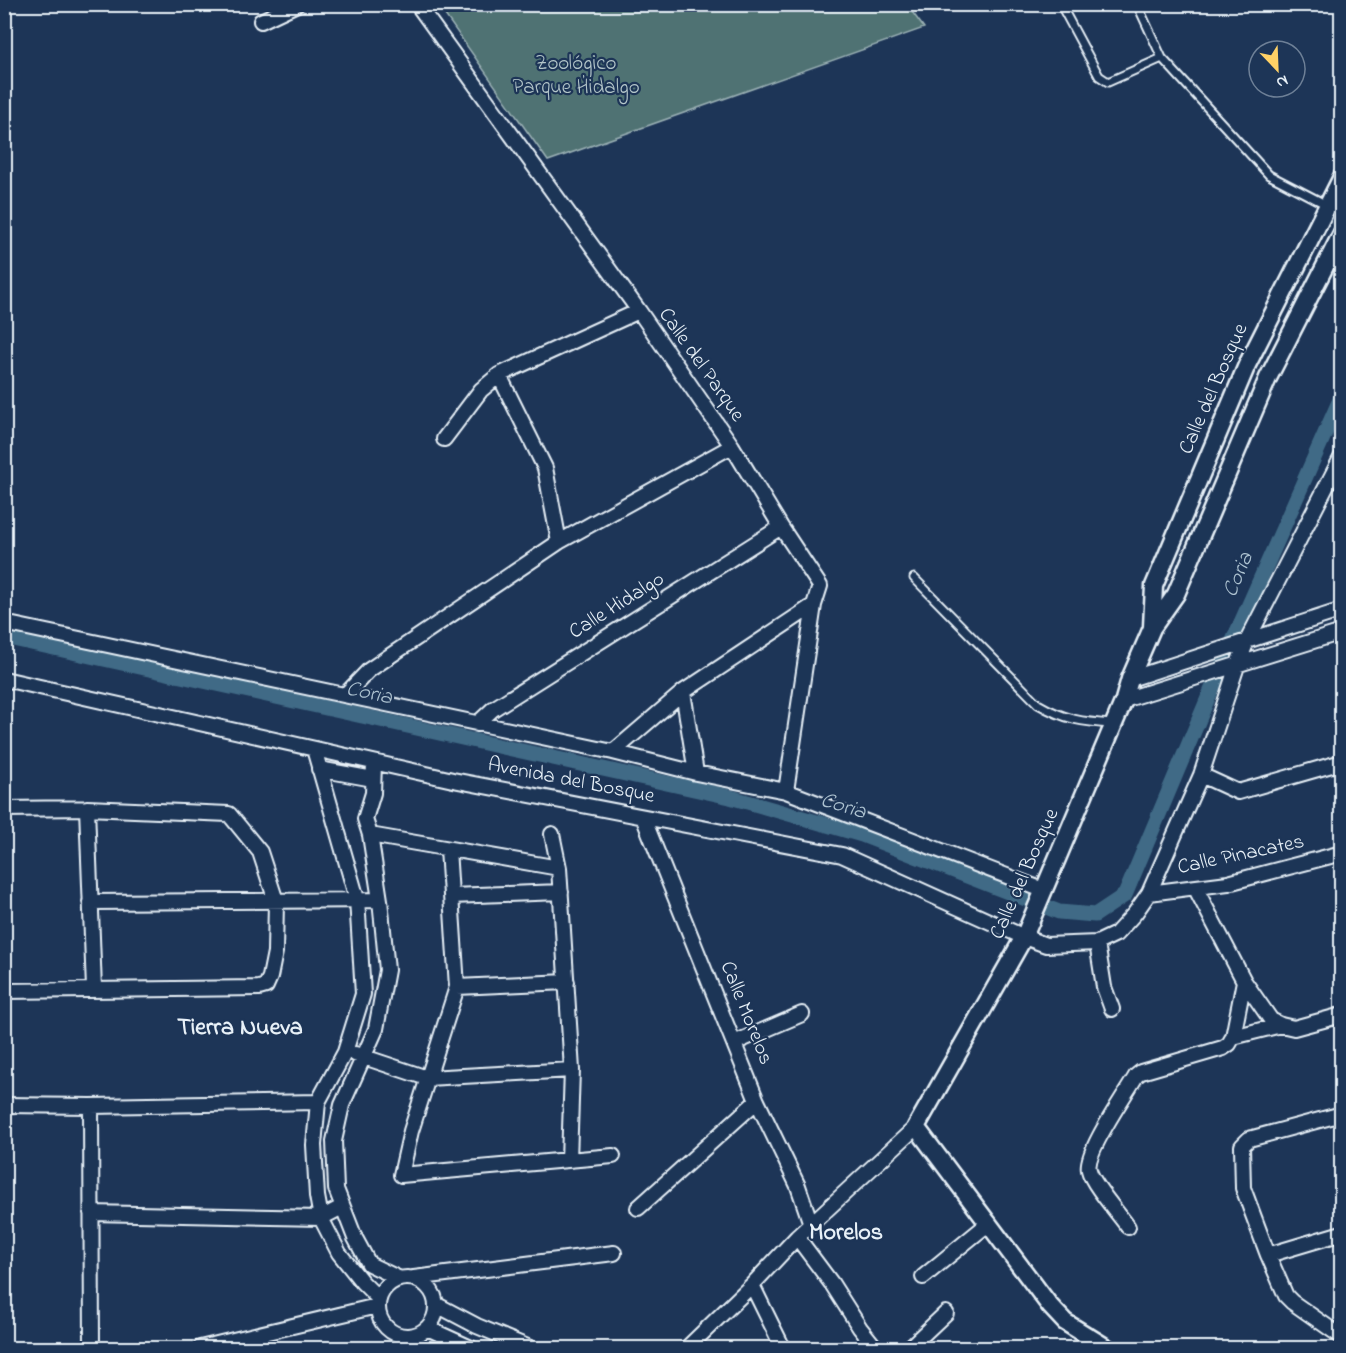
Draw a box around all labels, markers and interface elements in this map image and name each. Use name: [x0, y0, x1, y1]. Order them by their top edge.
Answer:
north arrow: [1247, 39, 1307, 99]
park label: Zoológico Parque Hidalgo: [512, 49, 640, 105]
text: N: [1272, 68, 1292, 94]
street label: Calle del Parque: [650, 302, 752, 429]
street label: Calle del Bosque: [1172, 318, 1256, 459]
water label: Coria: [1215, 546, 1263, 603]
street label: Calle Hidalgo: [563, 565, 672, 649]
water label: Coria: [343, 674, 396, 715]
street label: Avenida del Bosque: [485, 750, 658, 812]
water label: Coria: [816, 785, 871, 829]
street label: Calle del Bosque: [983, 803, 1067, 944]
street label: Calle Pinacates: [1175, 827, 1307, 883]
street label: Calle Morelos: [712, 957, 780, 1069]
district label: Tierra Nueva: [177, 1011, 303, 1046]
district label: Morelos: [809, 1216, 883, 1251]

